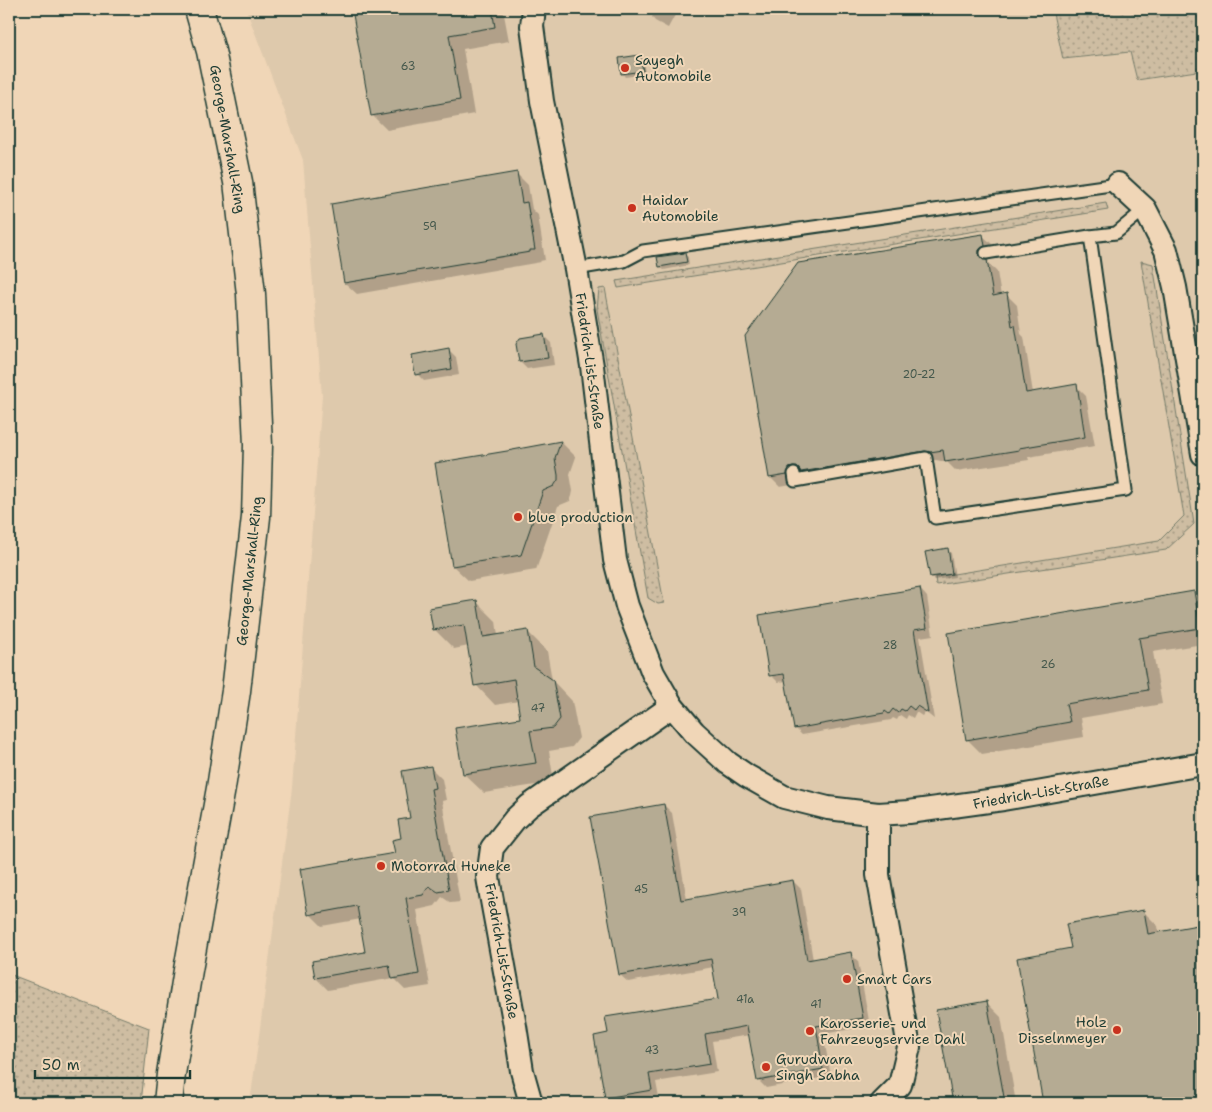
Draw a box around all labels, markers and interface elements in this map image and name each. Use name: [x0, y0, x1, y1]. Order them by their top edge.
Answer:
place label: Sayegh Automobile: [635, 51, 712, 85]
house number: 63: [401, 59, 415, 74]
marker: Sayegh Automobile: [619, 62, 631, 74]
street label: George-Marshall-Ring: [206, 63, 250, 215]
place label: Haidar Automobile: [642, 191, 719, 225]
marker: Haidar Automobile: [626, 202, 638, 214]
house number: 59: [423, 219, 437, 234]
street label: Friedrich-List-Straße: [571, 292, 609, 431]
house number: 20-22: [903, 367, 935, 382]
street label: George-Marshall-Ring: [232, 495, 266, 647]
place label: blue production: [528, 508, 633, 526]
marker: blue production: [512, 511, 524, 523]
house number: 28: [882, 638, 898, 653]
house number: 26: [1041, 657, 1055, 672]
house number: 47: [531, 701, 546, 716]
street label: Friedrich-List-Straße: [972, 771, 1110, 813]
place label: Motorrad Huneke: [391, 857, 511, 875]
marker: Motorrad Huneke: [375, 860, 387, 872]
street label: Friedrich-List-Straße: [481, 882, 523, 1020]
house number: 45: [634, 882, 648, 897]
house number: 39: [732, 905, 746, 920]
place label: Smart Cars: [857, 970, 932, 988]
marker: Smart Cars: [841, 973, 853, 985]
house number: 41a: [736, 992, 754, 1007]
house number: 41: [810, 997, 822, 1012]
place label: Holz Disselnmeyer: [1018, 1013, 1107, 1047]
place label: Karosserie- und Fahrzeugservice Dahl: [820, 1014, 966, 1048]
marker: Holz Disselnmeyer: [1111, 1024, 1123, 1036]
marker: Karosserie- und Fahrzeugservice Dahl: [804, 1025, 816, 1037]
house number: 43: [645, 1043, 659, 1058]
scale bar: [35, 1047, 190, 1079]
place label: Gurudwara Singh Sabha: [776, 1050, 860, 1084]
text: 50 m: [42, 1055, 80, 1075]
marker: Gurudwara Singh Sabha: [760, 1061, 772, 1073]

